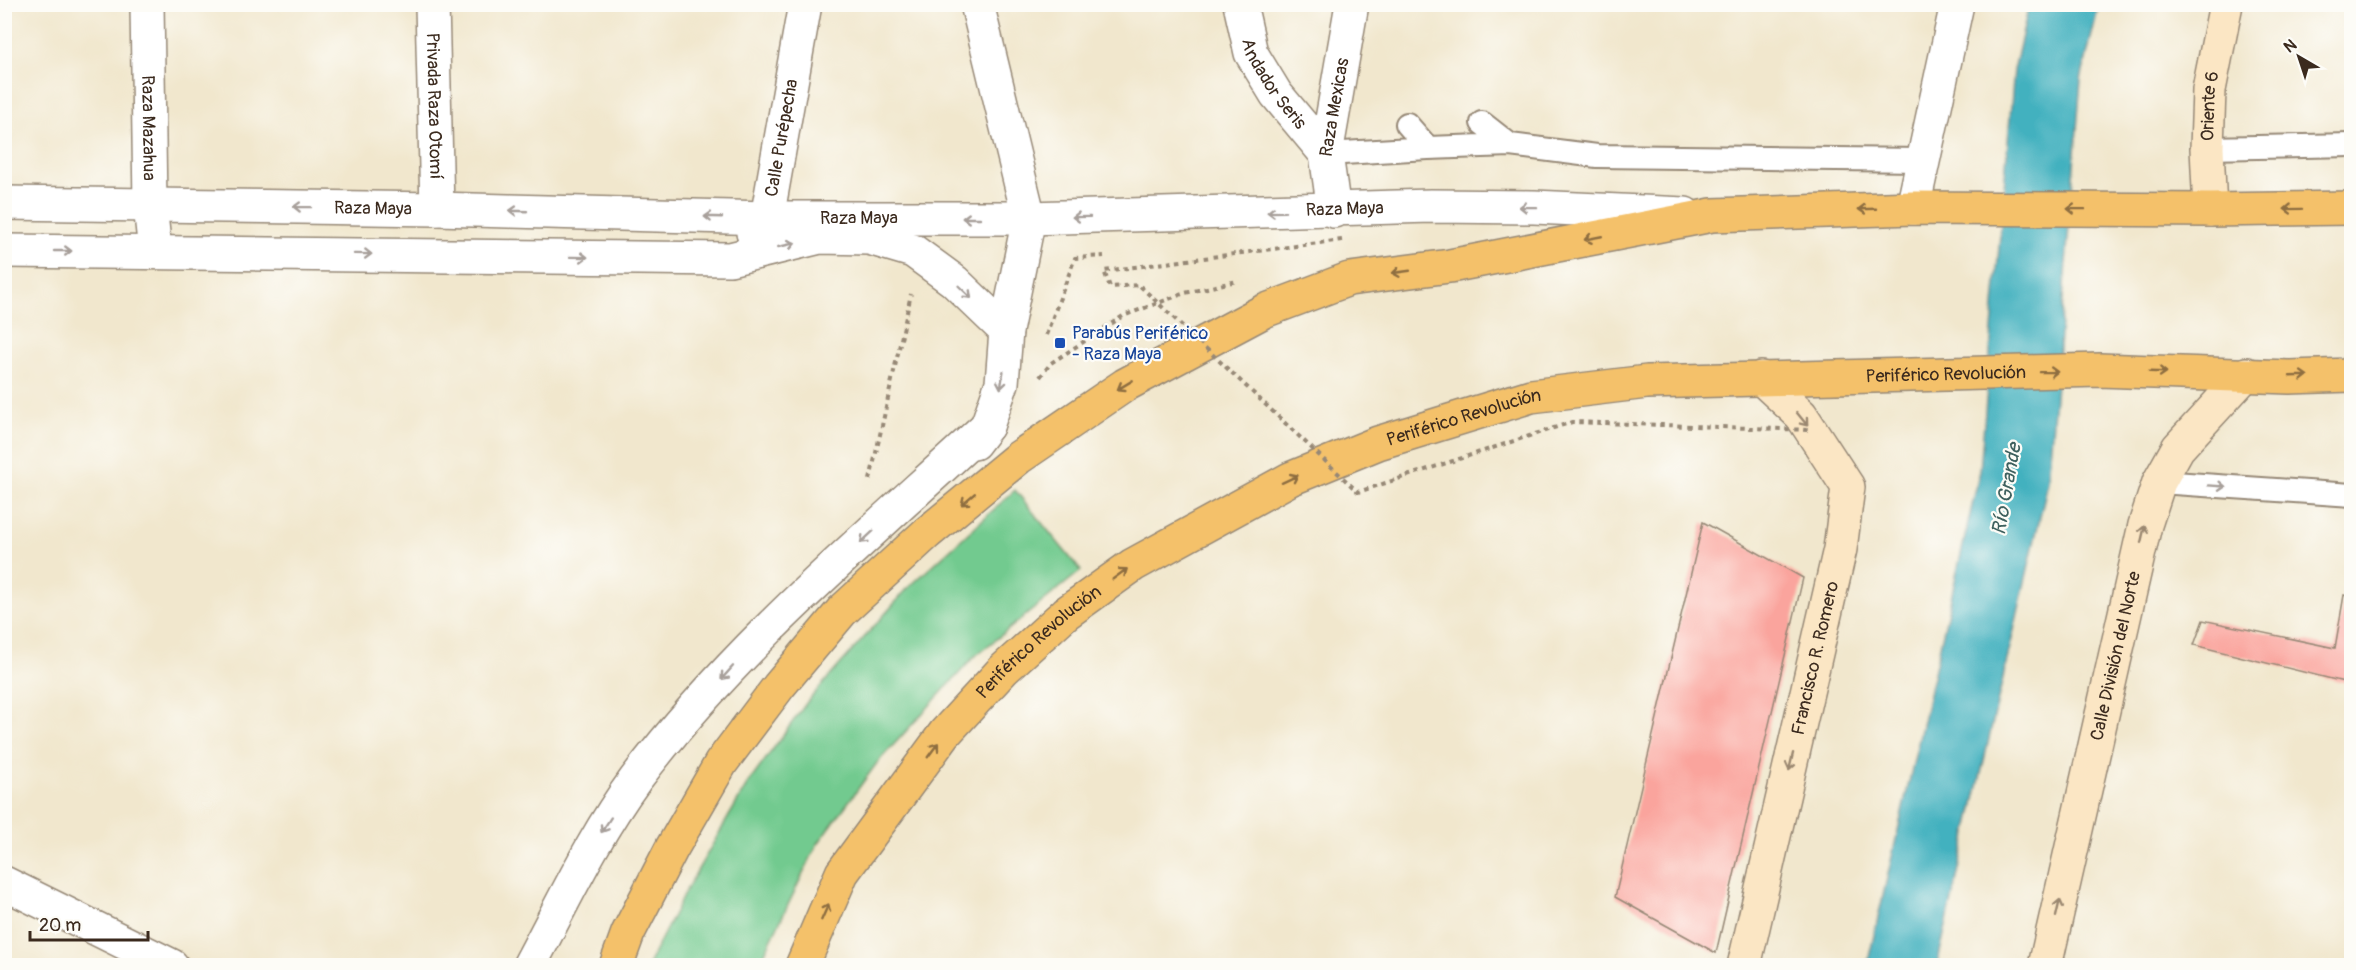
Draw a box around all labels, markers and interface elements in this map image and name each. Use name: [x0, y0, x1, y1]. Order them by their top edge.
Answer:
north arrow: [2269, 27, 2329, 87]
street label: Privada Raza Otomí: [421, 32, 447, 180]
text: N: [2280, 35, 2301, 57]
street label: Andador Seris: [1236, 36, 1311, 134]
street label: Raza Mexicas: [1315, 56, 1354, 159]
street label: Oriente 6: [2196, 69, 2224, 142]
street label: Raza Mazahua: [136, 75, 161, 181]
street label: Calle Purépecha: [760, 77, 803, 199]
street label: Raza Maya: [1305, 196, 1384, 222]
street label: Raza Maya: [334, 197, 412, 221]
one-way arrow: [292, 201, 312, 213]
one-way arrow: [1518, 201, 1538, 213]
one-way arrow: [2067, 203, 2087, 215]
one-way arrow: [2284, 203, 2304, 215]
one-way arrow: [1857, 204, 1877, 215]
one-way arrow: [508, 205, 528, 217]
one-way arrow: [1266, 206, 1286, 218]
street label: Raza Maya: [820, 207, 898, 230]
one-way arrow: [703, 211, 723, 222]
one-way arrow: [1071, 211, 1091, 223]
one-way arrow: [961, 212, 981, 224]
one-way arrow: [1583, 233, 1603, 244]
one-way arrow: [777, 239, 796, 251]
one-way arrow: [52, 245, 72, 257]
one-way arrow: [352, 249, 372, 260]
one-way arrow: [568, 251, 588, 263]
one-way arrow: [1391, 267, 1411, 278]
one-way arrow: [957, 284, 972, 299]
place label: Parabús Periférico - Raza Maya: [1072, 322, 1209, 366]
marker: Parabús Periférico - Raza Maya: [1053, 336, 1067, 350]
street label: Periférico Revolución: [1865, 361, 2026, 388]
one-way arrow: [2039, 366, 2059, 377]
one-way arrow: [2148, 366, 2168, 378]
one-way arrow: [996, 369, 1007, 389]
one-way arrow: [2288, 370, 2308, 382]
one-way arrow: [1117, 379, 1134, 391]
street label: Periférico Revolución: [1384, 384, 1542, 452]
one-way arrow: [1796, 411, 1809, 427]
water label: Río Grande: [1986, 439, 2027, 537]
one-way arrow: [1281, 473, 1299, 485]
one-way arrow: [2207, 481, 2227, 492]
one-way arrow: [961, 492, 976, 506]
one-way arrow: [2138, 525, 2149, 544]
one-way arrow: [860, 530, 875, 544]
one-way arrow: [1111, 568, 1127, 580]
street label: Calle División del Norte: [2085, 569, 2146, 743]
street label: Francisco R. Romero: [1787, 579, 1844, 737]
street label: Periférico Revolución: [971, 580, 1106, 704]
one-way arrow: [721, 665, 735, 680]
one-way arrow: [926, 742, 939, 758]
one-way arrow: [1784, 752, 1796, 771]
one-way arrow: [600, 816, 612, 833]
one-way arrow: [2053, 899, 2064, 919]
one-way arrow: [820, 903, 831, 921]
scale bar: [30, 904, 148, 942]
text: 20 m: [39, 914, 81, 937]

